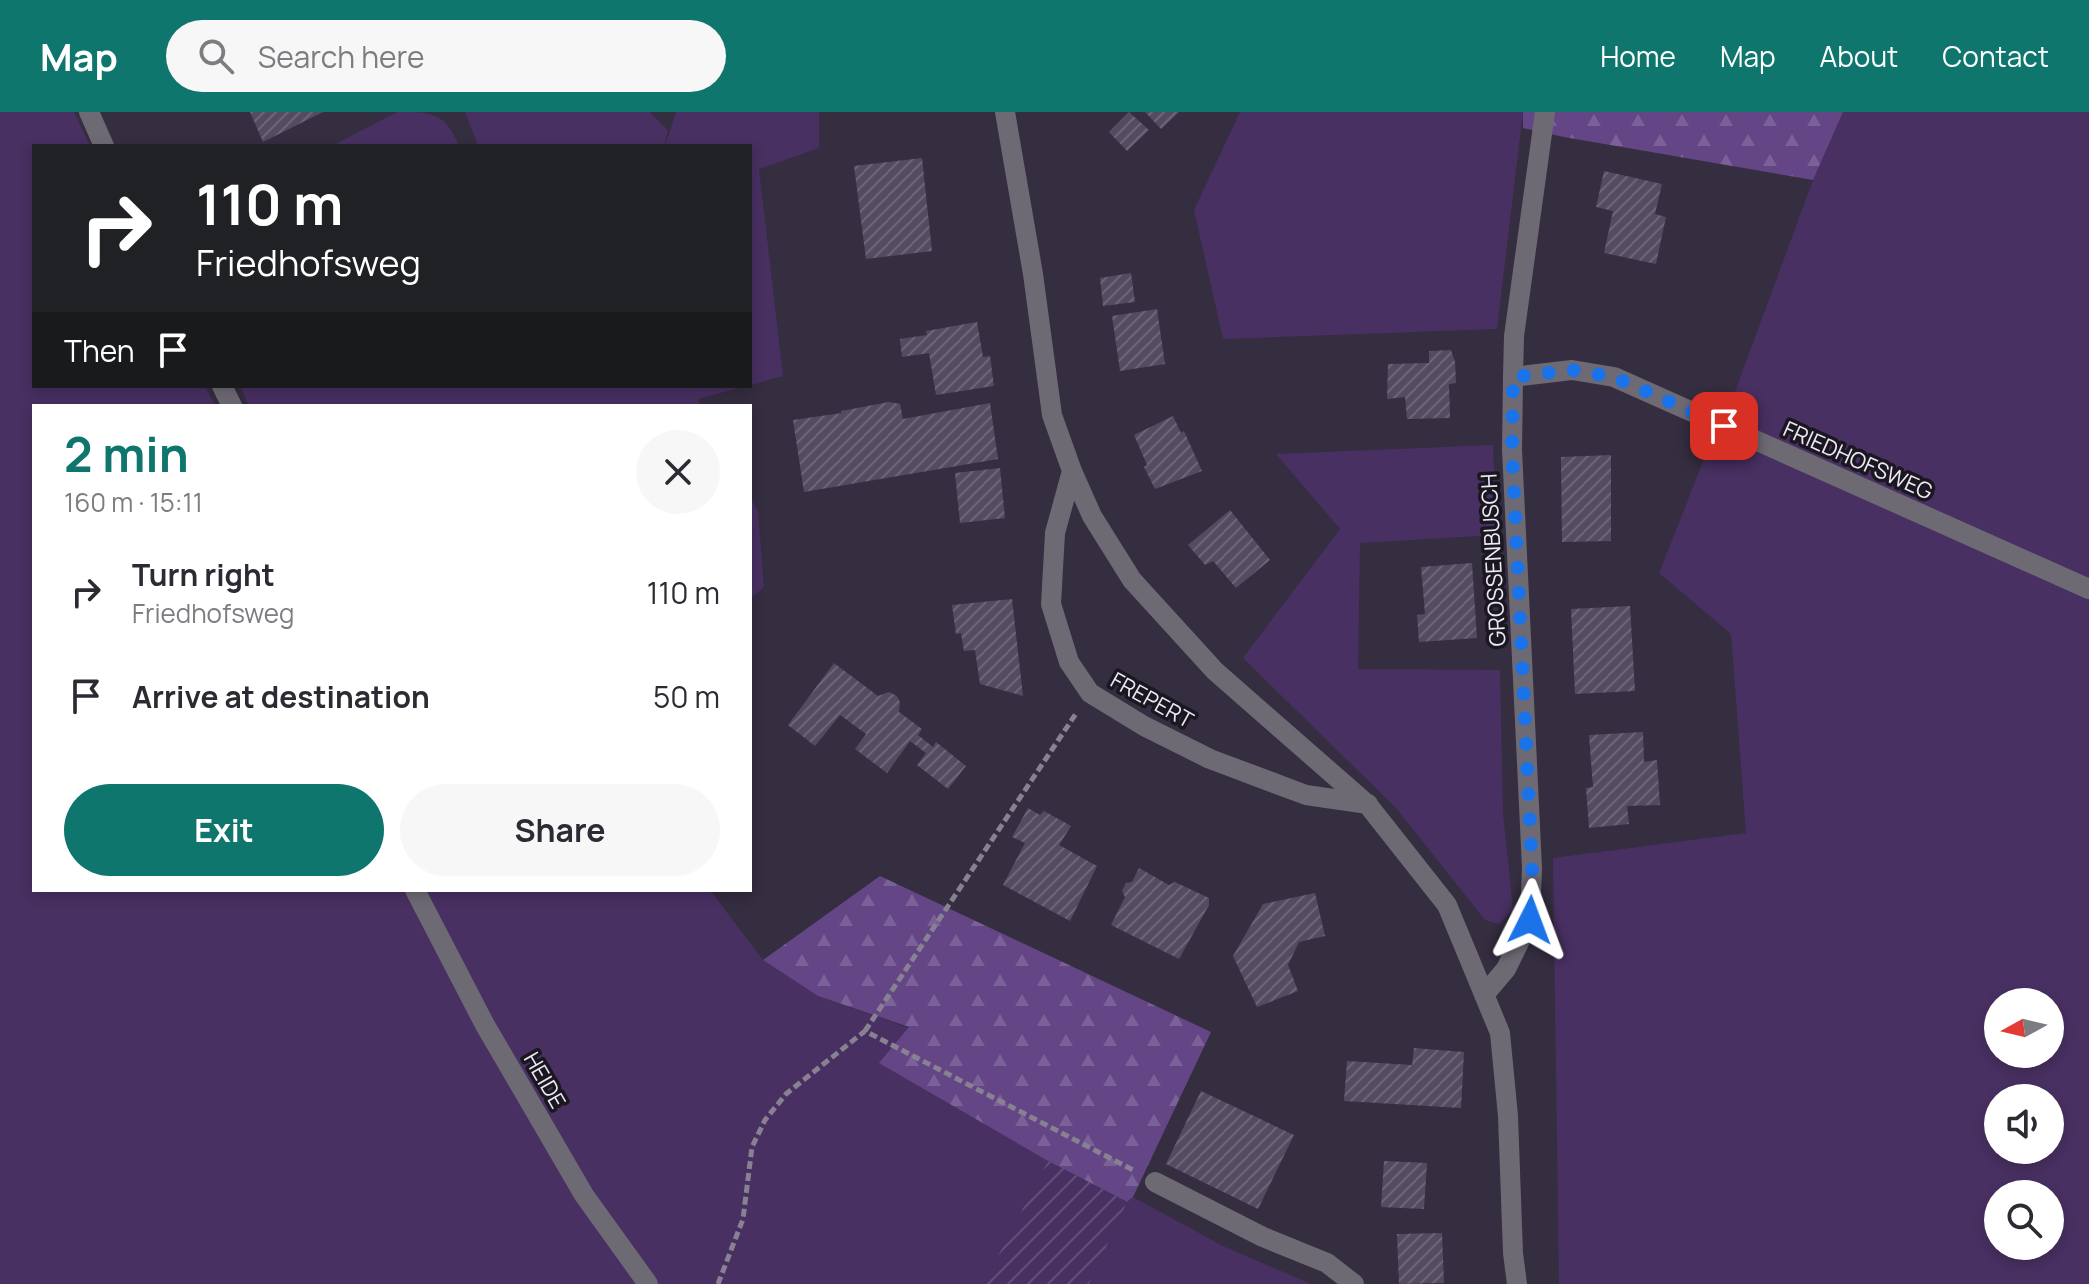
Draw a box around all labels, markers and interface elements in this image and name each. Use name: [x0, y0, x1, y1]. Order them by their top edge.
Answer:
search box: [166, 20, 726, 92]
text: Map: [40, 30, 118, 82]
icon: search: [194, 34, 238, 78]
text: Search here: [258, 36, 425, 77]
text: Home: [1600, 37, 1676, 75]
text: Map: [1720, 37, 1776, 75]
text: About: [1820, 37, 1898, 75]
text: Contact: [1942, 37, 2049, 75]
text: 110 m: [196, 165, 343, 242]
icon: right: [64, 176, 168, 280]
text: Friedhofsweg: [196, 238, 421, 287]
icon: arrive: [151, 328, 195, 372]
text: Then: [64, 330, 135, 371]
pin: [1690, 392, 1758, 460]
icon: arrive: [1702, 404, 1746, 448]
street label: FRIEDHOFSWEG: [1779, 414, 1937, 506]
text: 2 min: [64, 421, 189, 486]
button: close: [636, 430, 720, 514]
street label: GROSSENBUSCH: [1473, 473, 1513, 647]
text: 160 m · 15:11: [64, 484, 203, 520]
text: Turn right: [132, 554, 275, 595]
icon: right: [64, 570, 108, 614]
text: 110 m: [647, 572, 720, 613]
text: Friedhofsweg: [132, 595, 294, 631]
street label: FREPERT: [1105, 665, 1199, 735]
icon: arrive: [64, 674, 108, 718]
text: Arrive at destination: [132, 676, 430, 717]
text: 50 m: [653, 676, 720, 717]
button: Exit: [64, 784, 384, 876]
button: Share: [400, 784, 720, 876]
position arrow: [1488, 878, 1572, 962]
north arrow: [1984, 988, 2064, 1068]
map controls: [1984, 988, 2064, 1260]
street label: HEIDE: [517, 1046, 573, 1114]
button: sound: [1984, 1084, 2064, 1164]
button: search: [1984, 1180, 2064, 1260]

